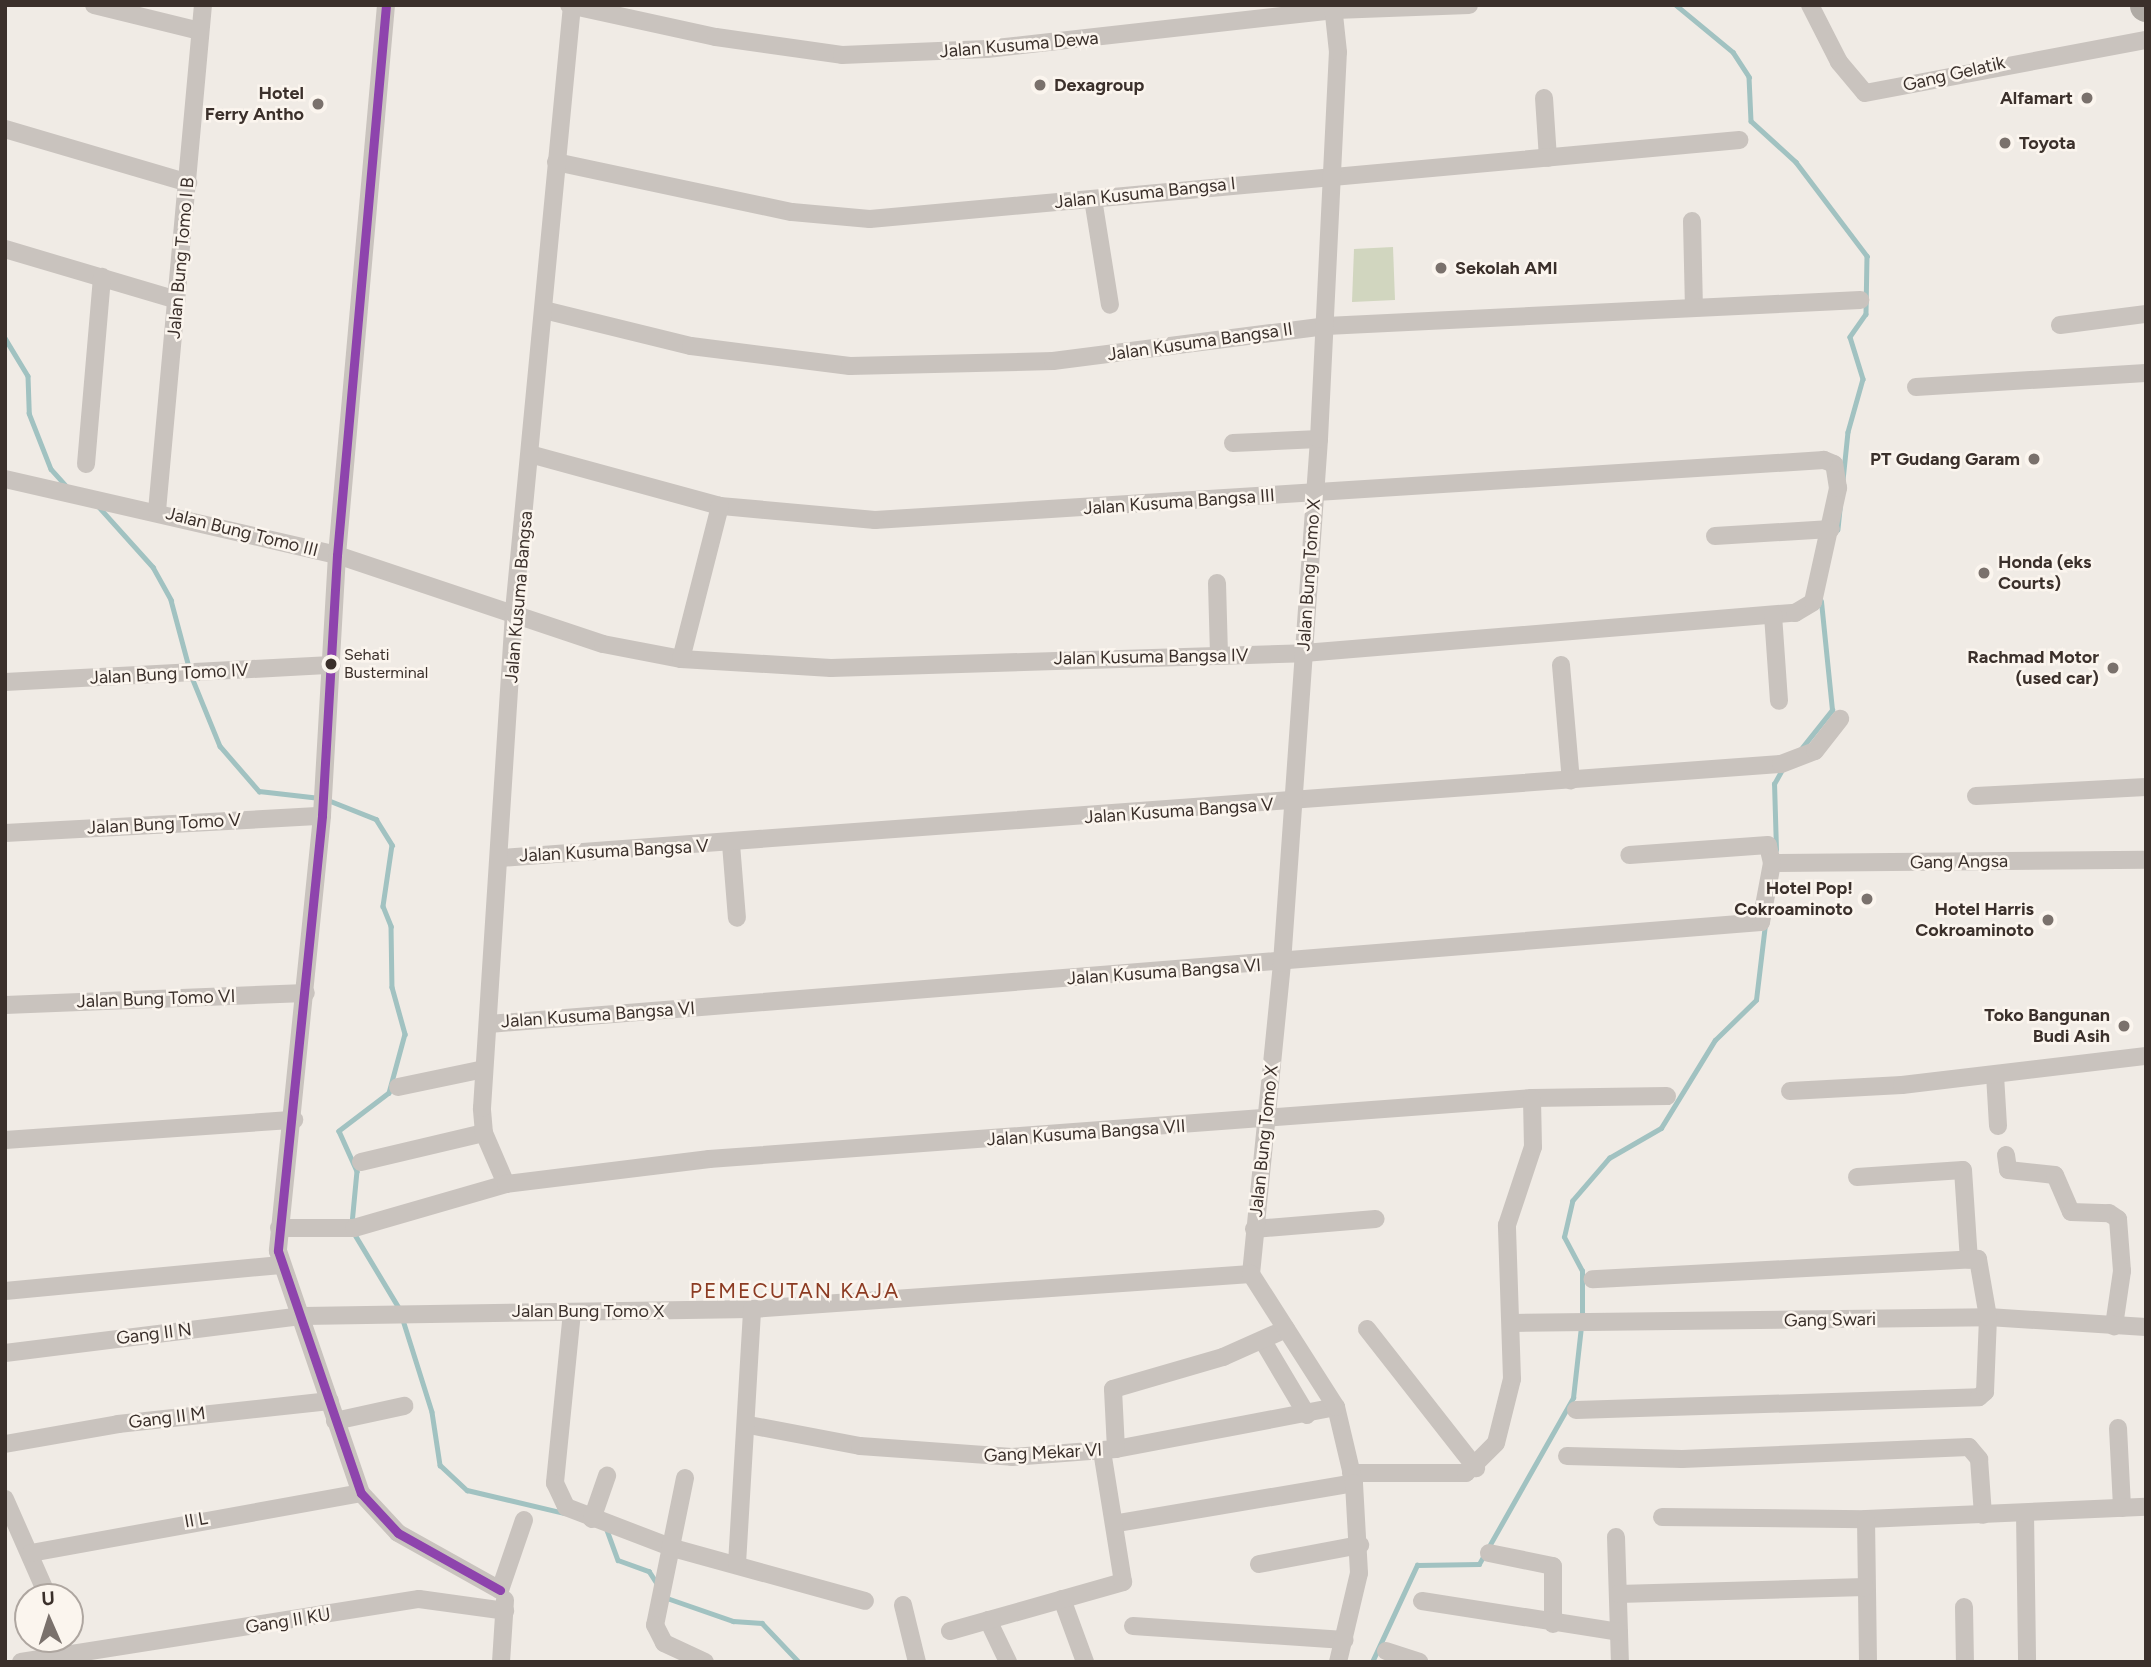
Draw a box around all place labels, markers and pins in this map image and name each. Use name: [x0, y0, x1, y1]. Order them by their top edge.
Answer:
place label: Dexagroup: [1054, 74, 1144, 96]
marker: Dexagroup: [1032, 77, 1048, 93]
place label: Hotel Ferry Antho: [205, 83, 304, 126]
place label: Alfamart: [2000, 87, 2073, 109]
marker: Alfamart: [2079, 90, 2095, 106]
marker: Hotel Ferry Antho: [310, 96, 326, 112]
place label: Toyota: [2019, 132, 2076, 154]
marker: Toyota: [1997, 135, 2013, 151]
place label: Sekolah AMI: [1455, 257, 1558, 279]
marker: Sekolah AMI: [1433, 260, 1449, 276]
place label: PT Gudang Garam: [1870, 448, 2020, 470]
marker: PT Gudang Garam: [2026, 451, 2042, 467]
place label: Honda (eks Courts): [1998, 552, 2091, 594]
marker: Honda (eks Courts): [1976, 565, 1992, 581]
place label: Sehati Busterminal: [344, 645, 428, 683]
place label: Rachmad Motor (used car): [1967, 647, 2099, 690]
marker: Sehati Busterminal: [324, 657, 338, 671]
marker: Rachmad Motor (used car): [2105, 660, 2121, 676]
place label: Hotel Pop! Cokroaminoto: [1734, 878, 1853, 920]
marker: Hotel Pop! Cokroaminoto: [1859, 891, 1875, 907]
place label: Hotel Harris Cokroaminoto: [1915, 899, 2034, 942]
marker: Hotel Harris Cokroaminoto: [2040, 912, 2056, 928]
place label: Toko Bangunan Budi Asih: [1984, 1005, 2110, 1048]
marker: Toko Bangunan Budi Asih: [2116, 1018, 2132, 1034]

